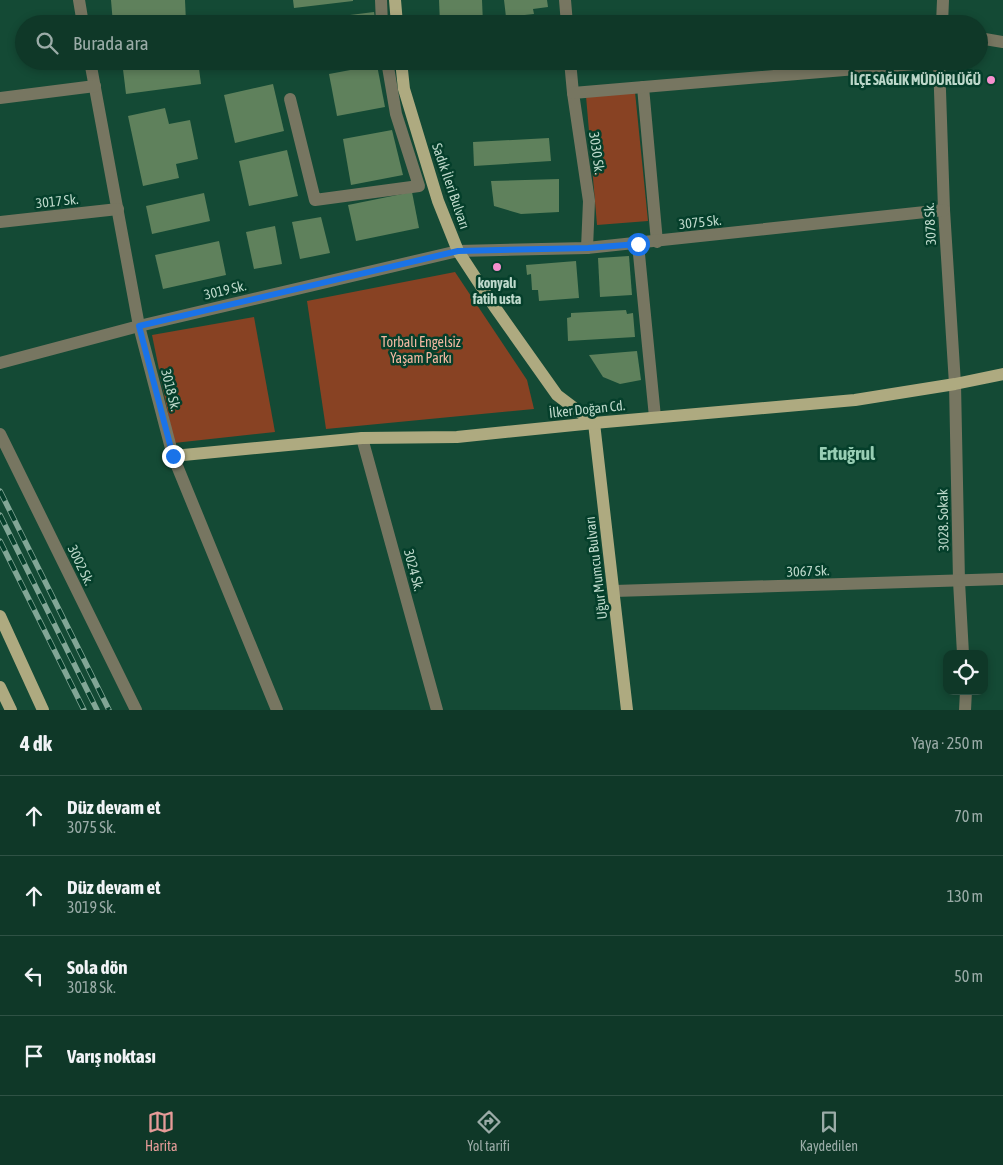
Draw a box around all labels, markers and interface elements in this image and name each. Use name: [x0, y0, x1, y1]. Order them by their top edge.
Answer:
search box: [15, 15, 988, 70]
icon: search: [33, 29, 61, 57]
text: Burada ara: [73, 32, 149, 54]
place label: İLÇE SAĞLIK MÜDÜRLÜĞÜ: [850, 71, 981, 88]
marker: İLÇE SAĞLIK MÜDÜRLÜĞÜ: [985, 74, 997, 86]
street label: 3030 Sk.: [586, 131, 608, 175]
street label: Sadık İleri Bulvarı: [429, 141, 473, 231]
street label: 3017 Sk.: [35, 191, 79, 211]
street label: 3078 Sk.: [921, 202, 939, 246]
street label: 3075 Sk.: [678, 212, 722, 232]
route start: [627, 233, 650, 256]
marker: konyalı fatih usta: [491, 261, 503, 273]
place label: konyalı fatih usta: [472, 275, 522, 307]
street label: 3019 Sk.: [202, 277, 248, 303]
park label: Torbalı Engelsiz Yaşam Parkı: [381, 334, 461, 366]
street label: 3018 Sk.: [158, 367, 184, 413]
street label: İlker Doğan Cd.: [548, 397, 626, 421]
district label: Ertuğrul: [819, 442, 876, 464]
route end: [162, 445, 185, 468]
street label: 3028. Sokak: [934, 489, 952, 551]
street label: Uğur Mumcu Bulvarı: [582, 516, 610, 620]
street label: 3002 Sk.: [64, 542, 98, 588]
street label: 3024 Sk.: [401, 547, 427, 593]
street label: 3067 Sk.: [786, 562, 830, 580]
map controls: [943, 650, 988, 695]
button: locate: [943, 650, 988, 695]
text: 4 dk: [20, 731, 52, 755]
text: Yaya · 250 m: [911, 734, 983, 752]
text: Düz devam et: [67, 796, 161, 818]
icon: ahead: [20, 802, 48, 830]
text: 70 m: [954, 807, 983, 825]
text: 3075 Sk.: [67, 818, 116, 836]
text: Düz devam et: [67, 876, 161, 898]
icon: ahead: [20, 882, 48, 910]
text: 130 m: [947, 887, 983, 905]
text: 3019 Sk.: [67, 898, 116, 916]
text: Sola dön: [67, 956, 128, 978]
icon: left: [20, 962, 48, 990]
text: 50 m: [954, 967, 983, 985]
text: 3018 Sk.: [67, 978, 116, 996]
icon: arrive: [20, 1042, 48, 1070]
text: Varış noktası: [67, 1045, 156, 1067]
tab: Harita: [145, 1108, 177, 1154]
tab: Yol tarifi: [467, 1108, 510, 1154]
tab: Kaydedilen: [800, 1108, 858, 1154]

